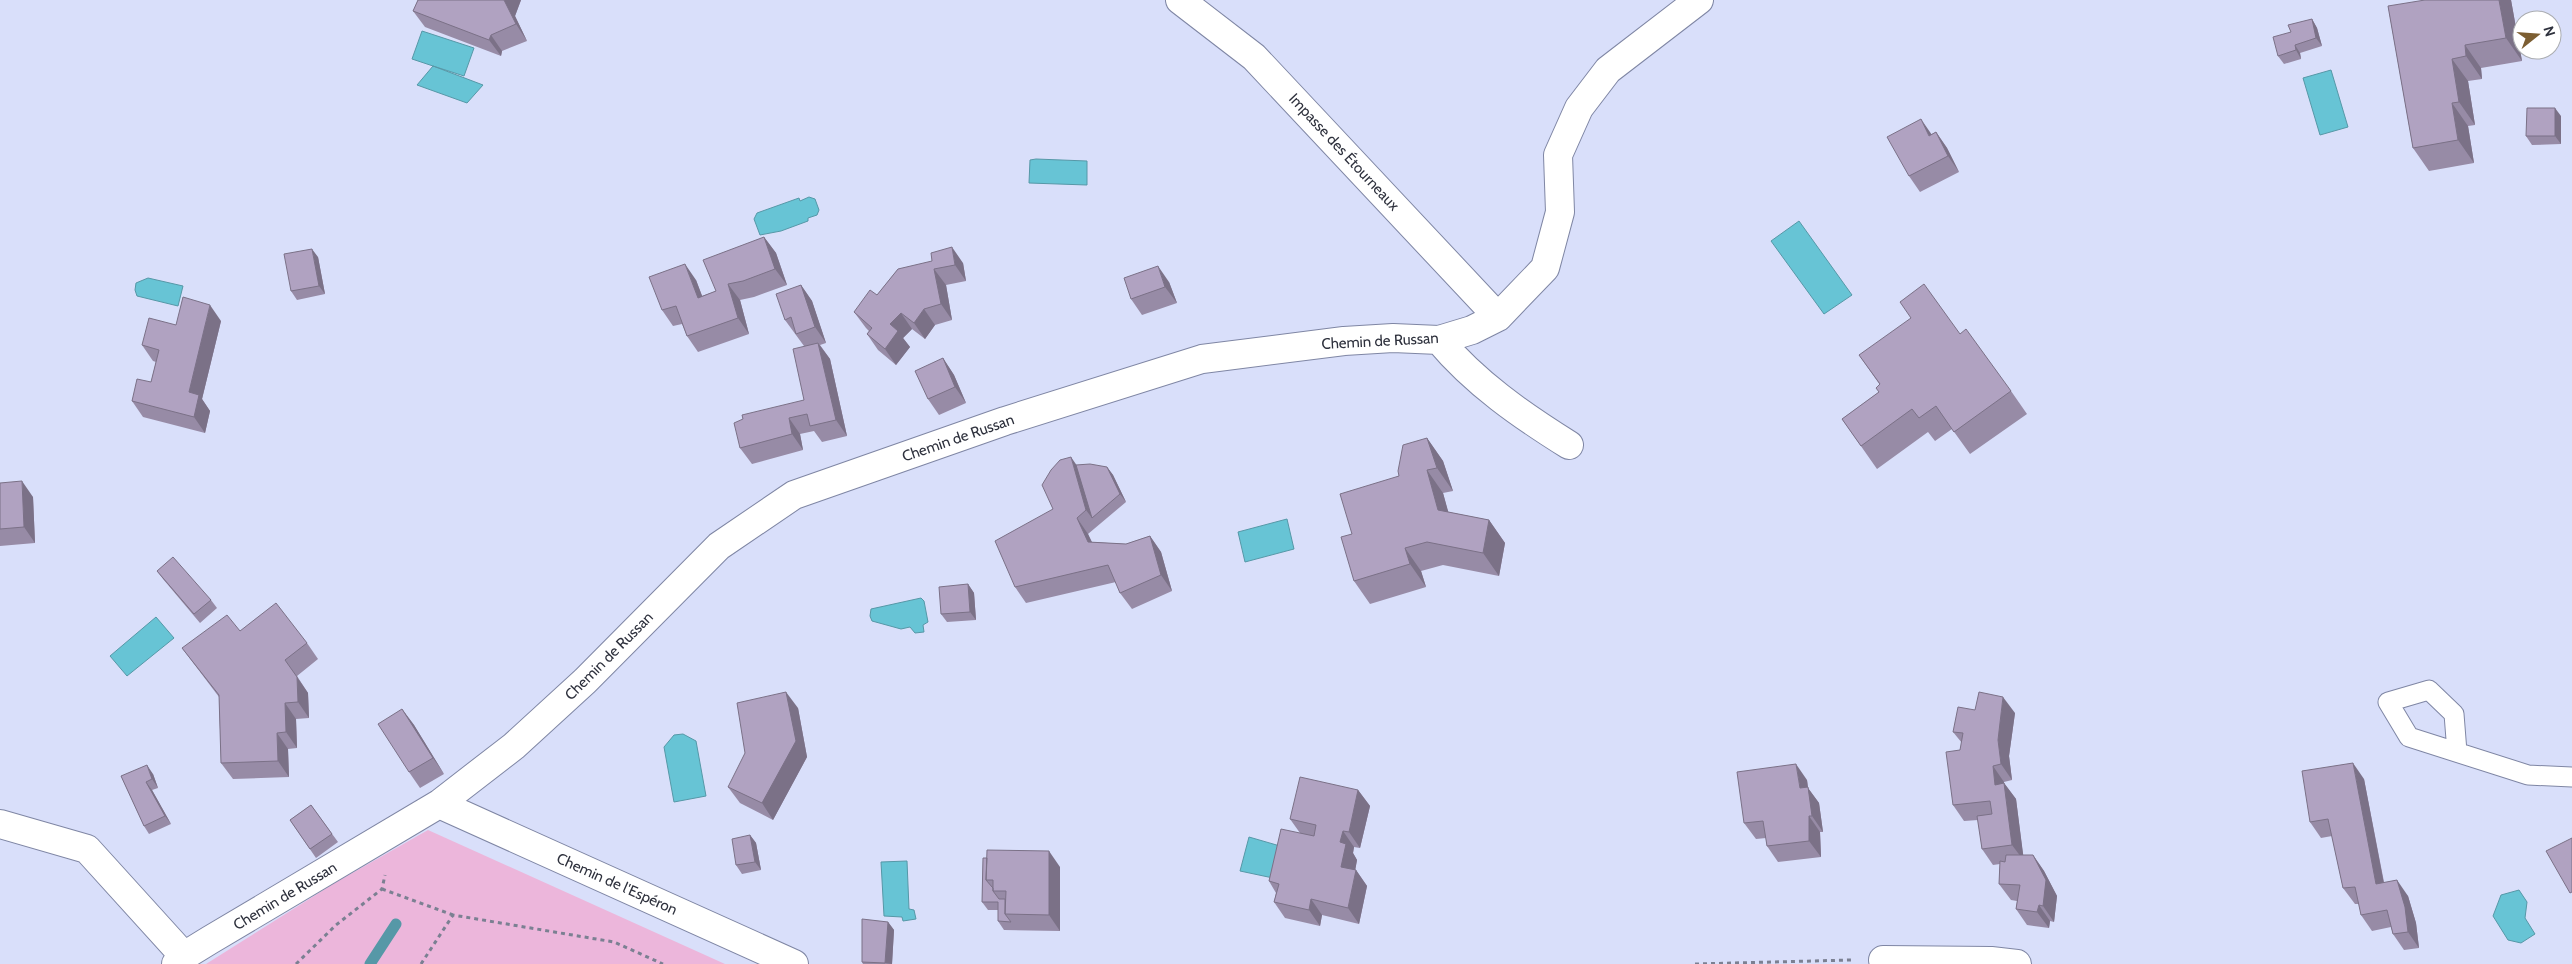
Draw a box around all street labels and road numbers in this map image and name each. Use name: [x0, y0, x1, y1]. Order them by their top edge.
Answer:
street label: Impasse des Étourneaux: [1285, 89, 1404, 214]
street label: Chemin de Russan: [1321, 329, 1439, 353]
street label: Chemin de Russan: [900, 410, 1016, 466]
street label: Chemin de Russan: [561, 608, 657, 704]
street label: Chemin de l'Espéron: [554, 849, 680, 919]
street label: Chemin de Russan: [230, 858, 340, 934]

